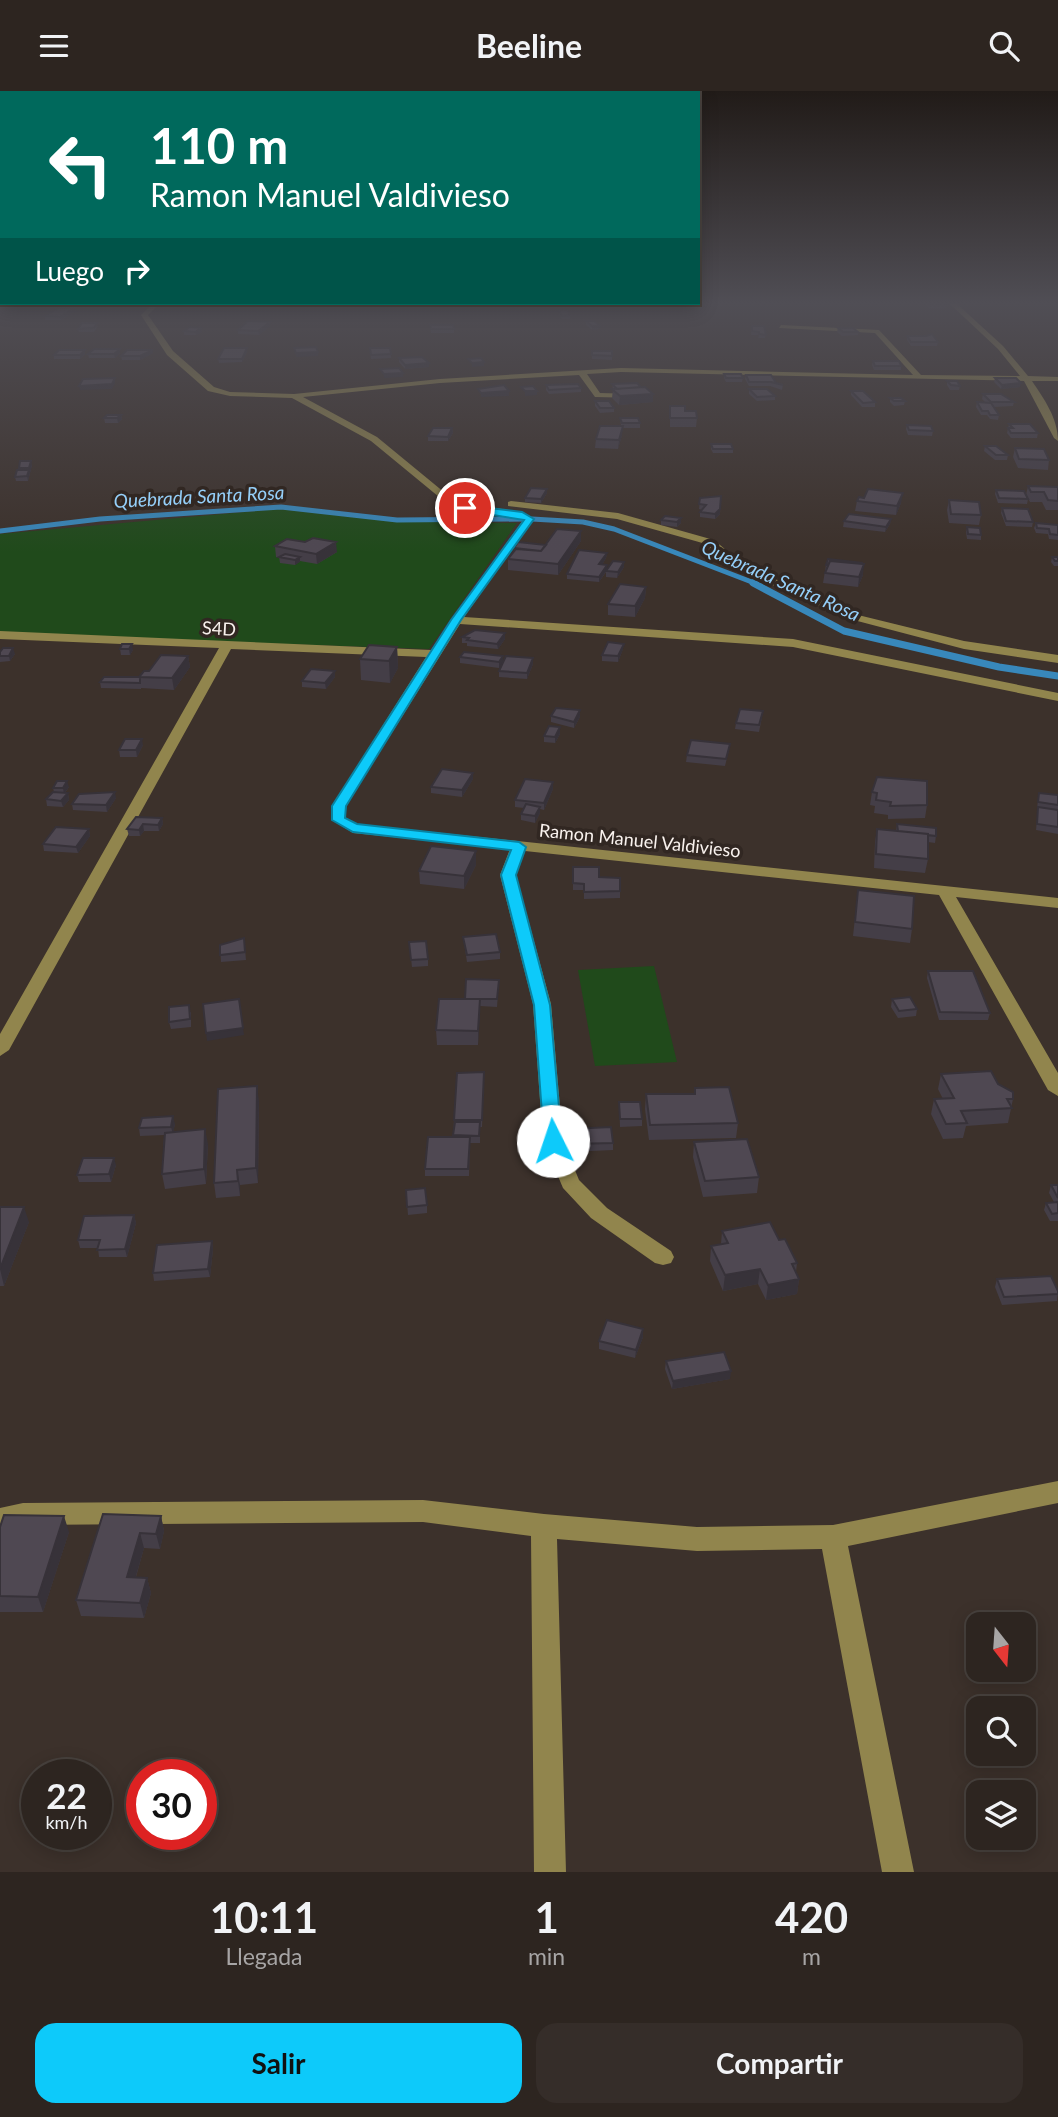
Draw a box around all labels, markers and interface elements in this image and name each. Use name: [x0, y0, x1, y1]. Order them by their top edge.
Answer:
text: Beeline: [476, 26, 582, 65]
icon: menu: [35, 27, 73, 65]
icon: search: [985, 27, 1023, 65]
text: 110 m: [150, 116, 288, 174]
icon: left: [35, 119, 126, 210]
text: Ramon Manuel Valdivieso: [150, 175, 510, 214]
icon: right: [118, 252, 156, 290]
text: Luego: [35, 255, 104, 287]
pin: [435, 478, 495, 538]
water label: Quebrada Santa Rosa: [113, 480, 285, 512]
icon: arrive: [446, 489, 484, 527]
water label: Quebrada Santa Rosa: [698, 535, 864, 625]
street label: S4D: [201, 616, 237, 640]
street label: Ramon Manuel Valdivieso: [538, 818, 742, 862]
position arrow: [516, 1104, 590, 1178]
north arrow: [966, 1612, 1036, 1682]
map controls: [966, 1612, 1036, 1850]
button: search: [966, 1696, 1036, 1766]
speed limit sign: 30: [126, 1759, 217, 1850]
text: 22: [46, 1774, 87, 1816]
button: layers: [966, 1780, 1036, 1850]
text: km/h: [45, 1811, 88, 1833]
text: 10:11: [210, 1892, 318, 1942]
text: 1: [534, 1892, 559, 1942]
text: 420: [775, 1892, 848, 1942]
text: Llegada: [225, 1942, 303, 1970]
text: min: [528, 1942, 565, 1970]
text: m: [802, 1942, 821, 1970]
button: Salir: [35, 2023, 522, 2103]
button: Compartir: [536, 2023, 1023, 2103]

